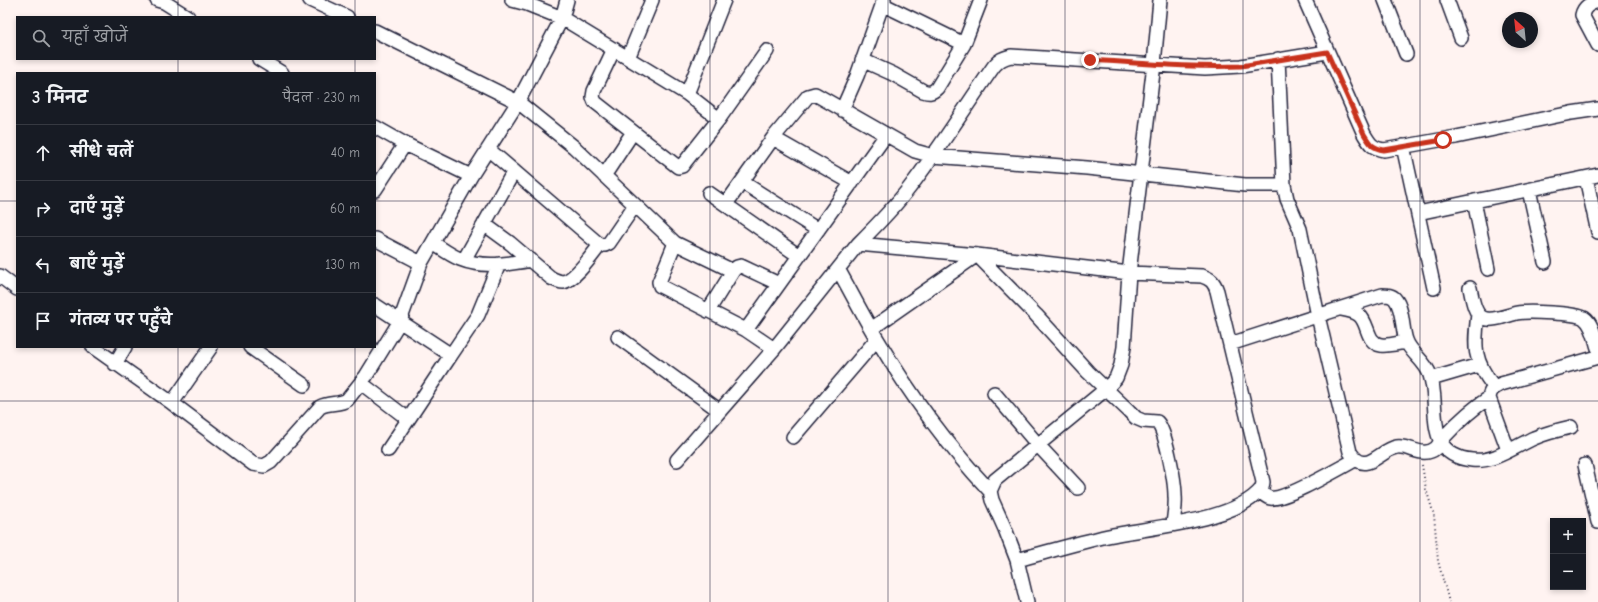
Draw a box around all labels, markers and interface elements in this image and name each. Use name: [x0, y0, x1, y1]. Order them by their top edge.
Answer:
north arrow: [1502, 12, 1538, 48]
search box: [16, 16, 376, 60]
icon: search: [30, 27, 52, 49]
text: यहाँ खोजें: [62, 28, 128, 46]
route end: [1081, 51, 1099, 69]
text: 3 मिनट: [32, 88, 88, 107]
text: पैदल · 230 m: [283, 90, 360, 105]
route start: [1434, 131, 1452, 149]
icon: ahead: [32, 142, 54, 164]
text: सीधे चलें: [70, 143, 133, 161]
text: 40 m: [331, 145, 360, 160]
icon: right: [32, 198, 54, 220]
text: दाएँ मुड़ें: [70, 199, 124, 217]
text: 60 m: [330, 201, 360, 216]
icon: left: [32, 254, 54, 276]
text: बाएँ मुड़ें: [70, 255, 124, 273]
text: 130 m: [325, 257, 360, 272]
icon: arrive: [32, 310, 54, 332]
text: गंतव्य पर पहुँचे: [70, 311, 172, 329]
map controls: [1550, 518, 1586, 590]
button: +: [1550, 518, 1586, 554]
button: −: [1550, 554, 1586, 590]

